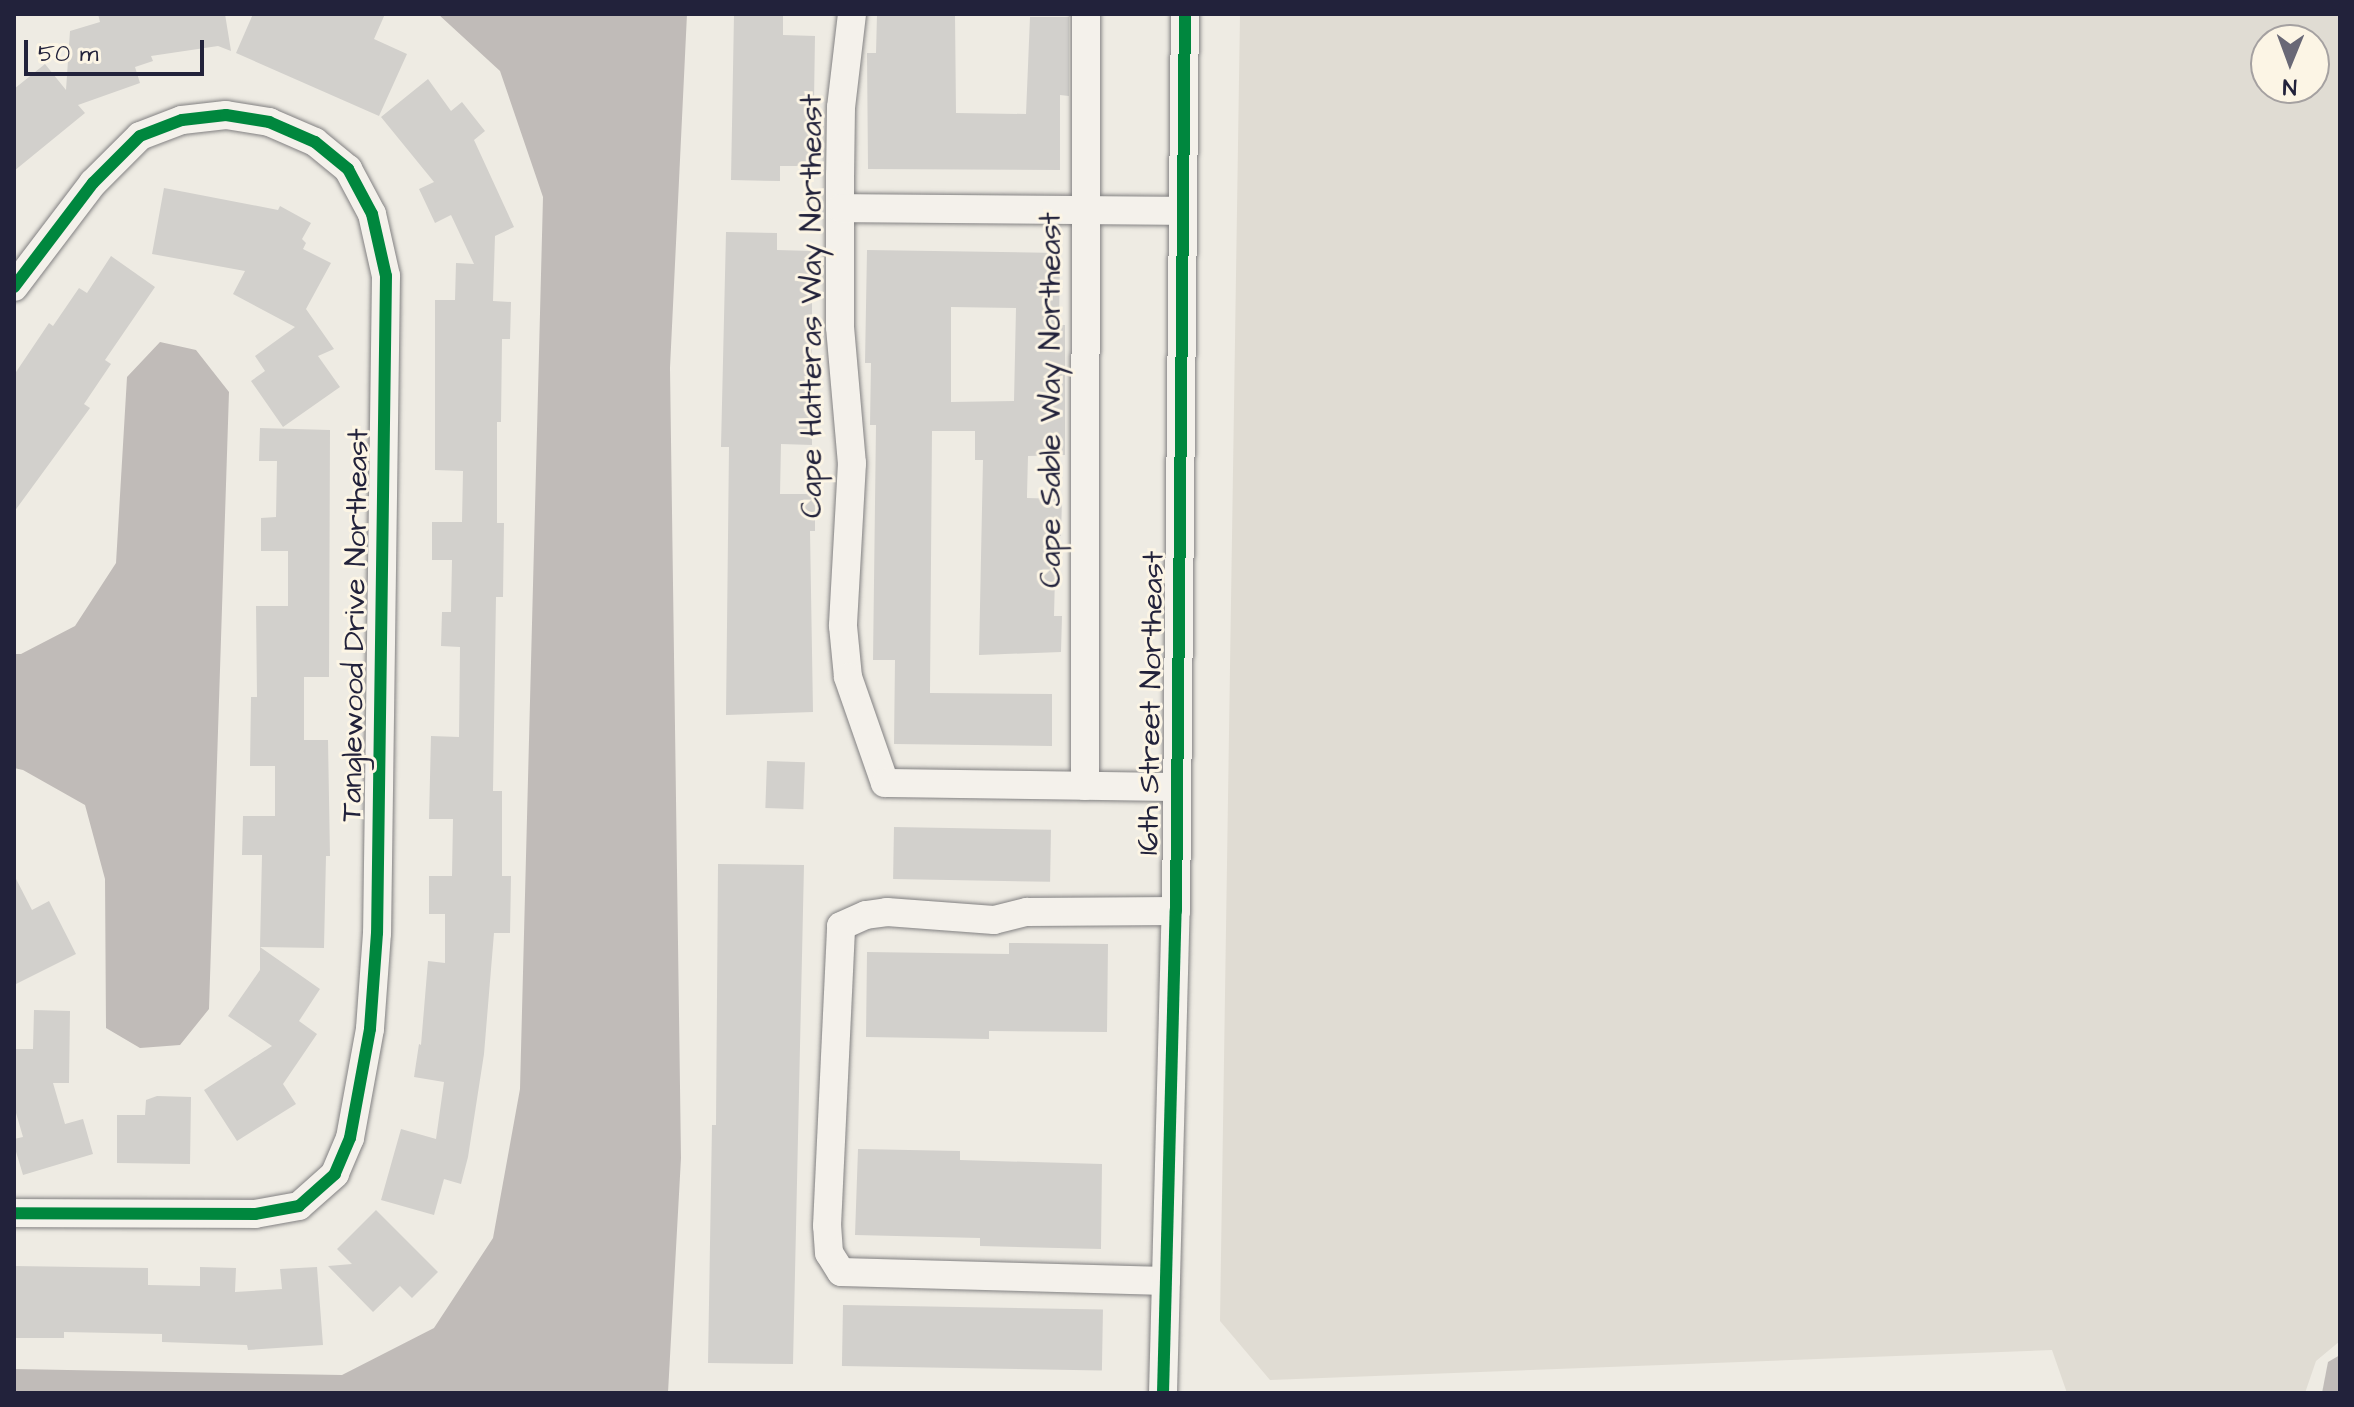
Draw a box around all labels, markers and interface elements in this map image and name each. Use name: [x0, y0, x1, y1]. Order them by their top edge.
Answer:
scale bar: [28, 24, 208, 74]
north arrow: [2250, 24, 2330, 104]
text: 50 m: [38, 37, 98, 71]
text: N: [2282, 71, 2297, 102]
street label: Cape Hatteras Way Northeast: [794, 94, 830, 518]
street label: Cape Sable Way Northeast: [1033, 212, 1069, 588]
street label: Tanglewood Drive Northeast: [334, 428, 376, 822]
street label: 16th Street Northeast: [1130, 551, 1172, 855]

